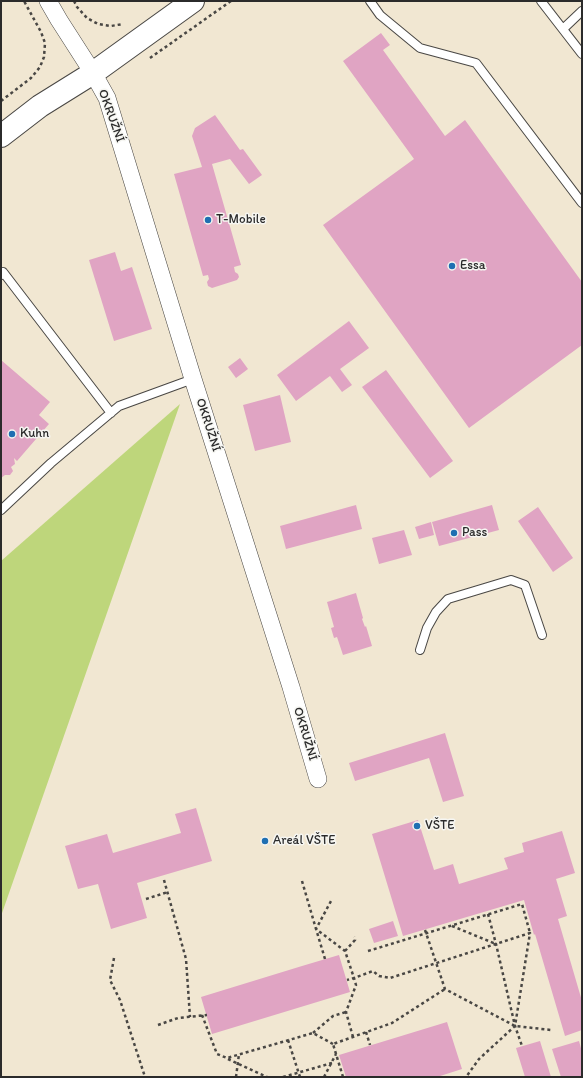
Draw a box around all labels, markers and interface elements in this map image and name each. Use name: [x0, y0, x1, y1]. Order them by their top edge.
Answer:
street label: OKRUŽNÍ: [94, 87, 128, 145]
place label: T-Mobile: [216, 212, 266, 228]
marker: T-Mobile: [203, 215, 213, 225]
place label: Essa: [460, 258, 486, 274]
marker: Essa: [447, 261, 457, 271]
street label: OKRUŽNÍ: [192, 396, 224, 454]
place label: Kuhn: [20, 426, 49, 442]
marker: Kuhn: [7, 429, 17, 439]
place label: Pass: [462, 525, 487, 541]
marker: Pass: [449, 528, 459, 538]
street label: OKRUŽNÍ: [289, 705, 321, 763]
place label: VŠTE: [425, 818, 454, 834]
marker: VŠTE: [412, 821, 422, 831]
place label: Areál VŠTE: [273, 833, 335, 849]
marker: Areál VŠTE: [260, 836, 270, 846]

